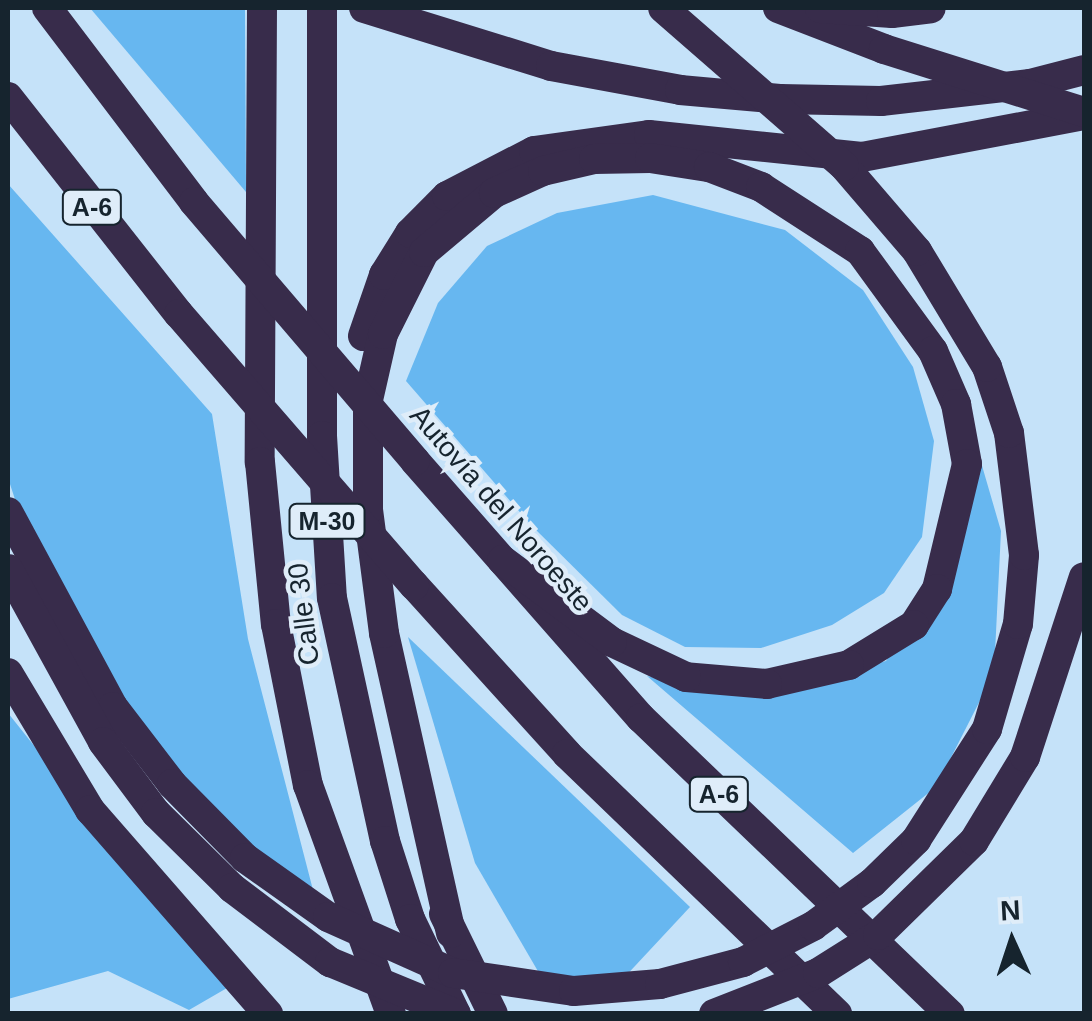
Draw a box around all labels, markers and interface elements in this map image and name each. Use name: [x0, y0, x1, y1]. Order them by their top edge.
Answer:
road number: A-6: [59, 187, 124, 227]
street label: Autovía del Noroeste: [403, 399, 599, 619]
road number: M-30: [287, 501, 367, 541]
street label: Calle 30: [281, 561, 327, 667]
road number: A-6: [686, 774, 752, 814]
north arrow: [962, 891, 1062, 991]
text: N: [999, 895, 1021, 927]

